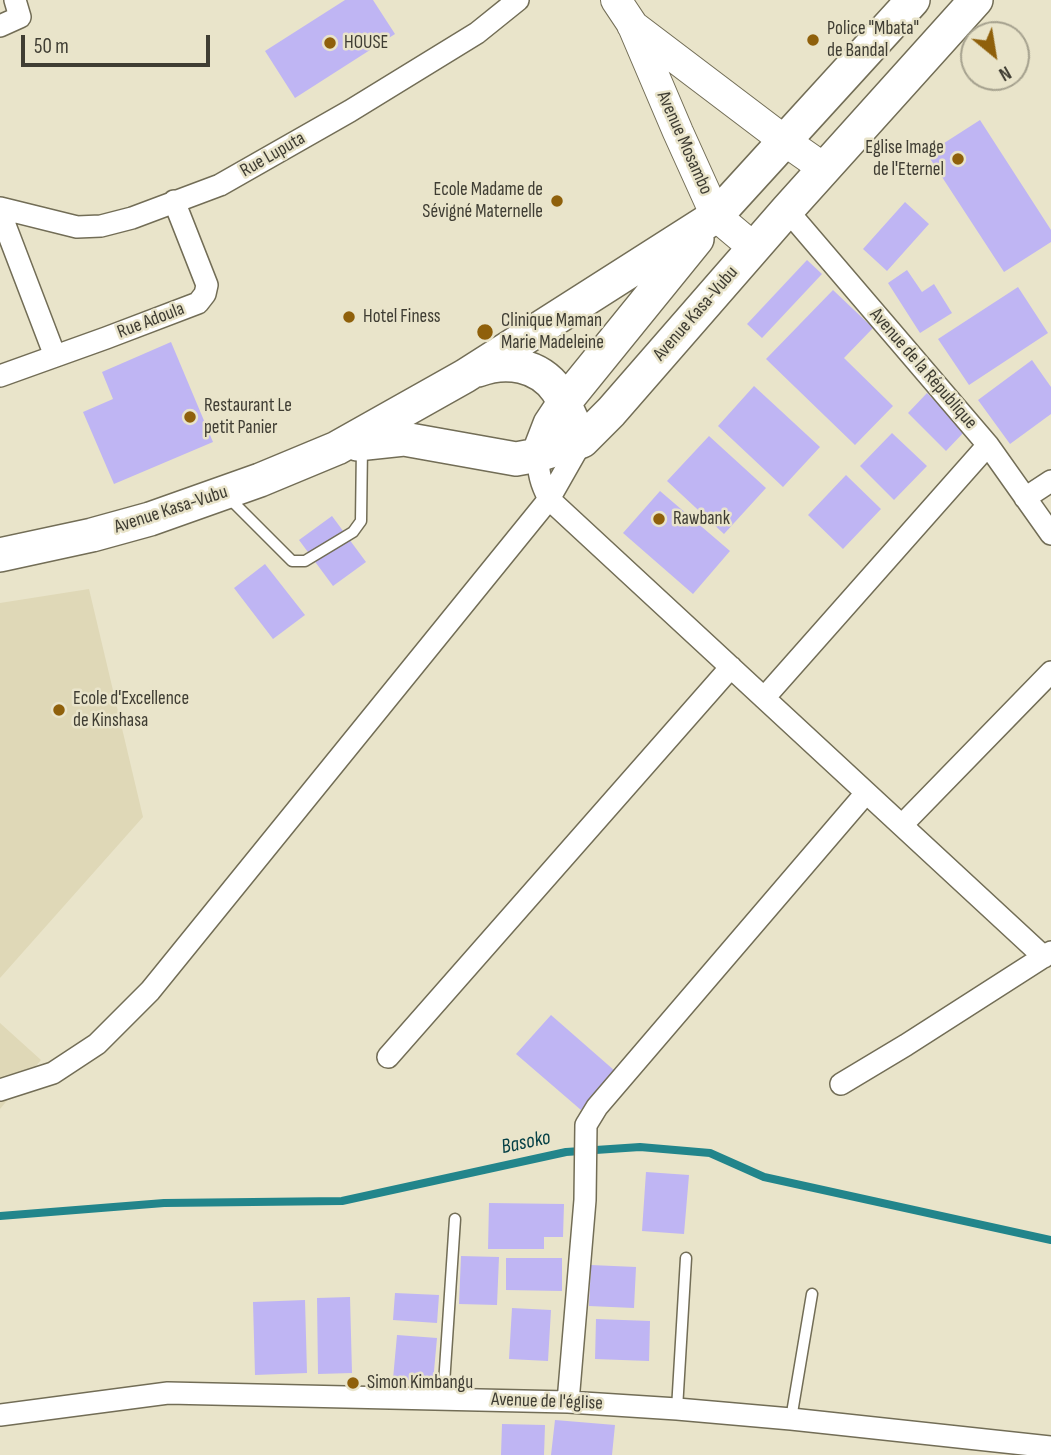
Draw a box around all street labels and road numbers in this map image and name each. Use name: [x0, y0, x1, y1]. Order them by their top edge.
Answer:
street label: Avenue Mosambo: [651, 88, 717, 198]
street label: Rue Luputa: [236, 127, 310, 183]
street label: Avenue Kasa-Vubu: [649, 262, 743, 366]
street label: Rue Adoula: [114, 298, 188, 344]
street label: Avenue de la République: [864, 304, 982, 434]
street label: Avenue Kasa-Vubu: [111, 481, 231, 539]
street label: Avenue de l'église: [491, 1389, 603, 1415]

